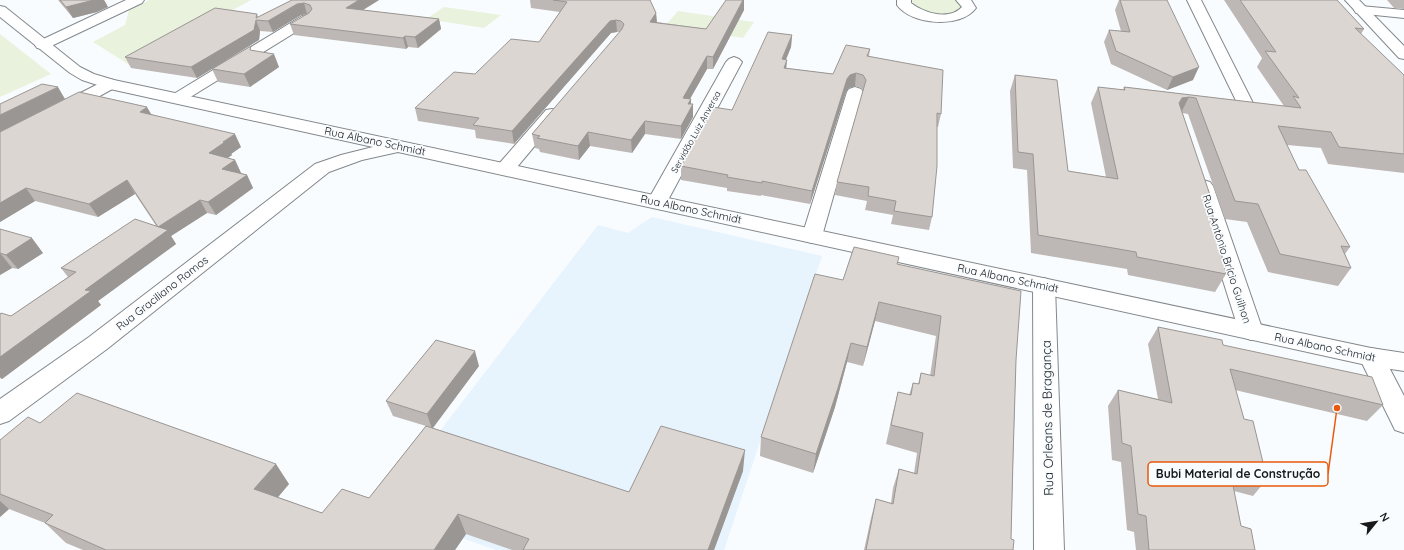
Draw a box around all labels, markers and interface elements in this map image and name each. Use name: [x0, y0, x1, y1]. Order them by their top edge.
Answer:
street label: Servidão Luiz Anversa: [668, 89, 723, 175]
street label: Rua Albano Schmidt: [323, 123, 427, 159]
street label: Rua Albano Schmidt: [639, 191, 743, 227]
street label: Rua Antônio Brício Guilhon: [1200, 193, 1254, 325]
street label: Rua Graciliano Ramos: [113, 253, 211, 333]
street label: Rua Albano Schmidt: [956, 260, 1060, 296]
street label: Rua Albano Schmidt: [1273, 329, 1377, 365]
street label: Rua Orleans de Bragança: [1038, 340, 1056, 496]
callout: Bubi Material de Construção: [1148, 462, 1328, 486]
text: Bubi Material de Construção: [1156, 466, 1321, 481]
north arrow: [1356, 502, 1396, 542]
text: N: [1377, 510, 1393, 524]

